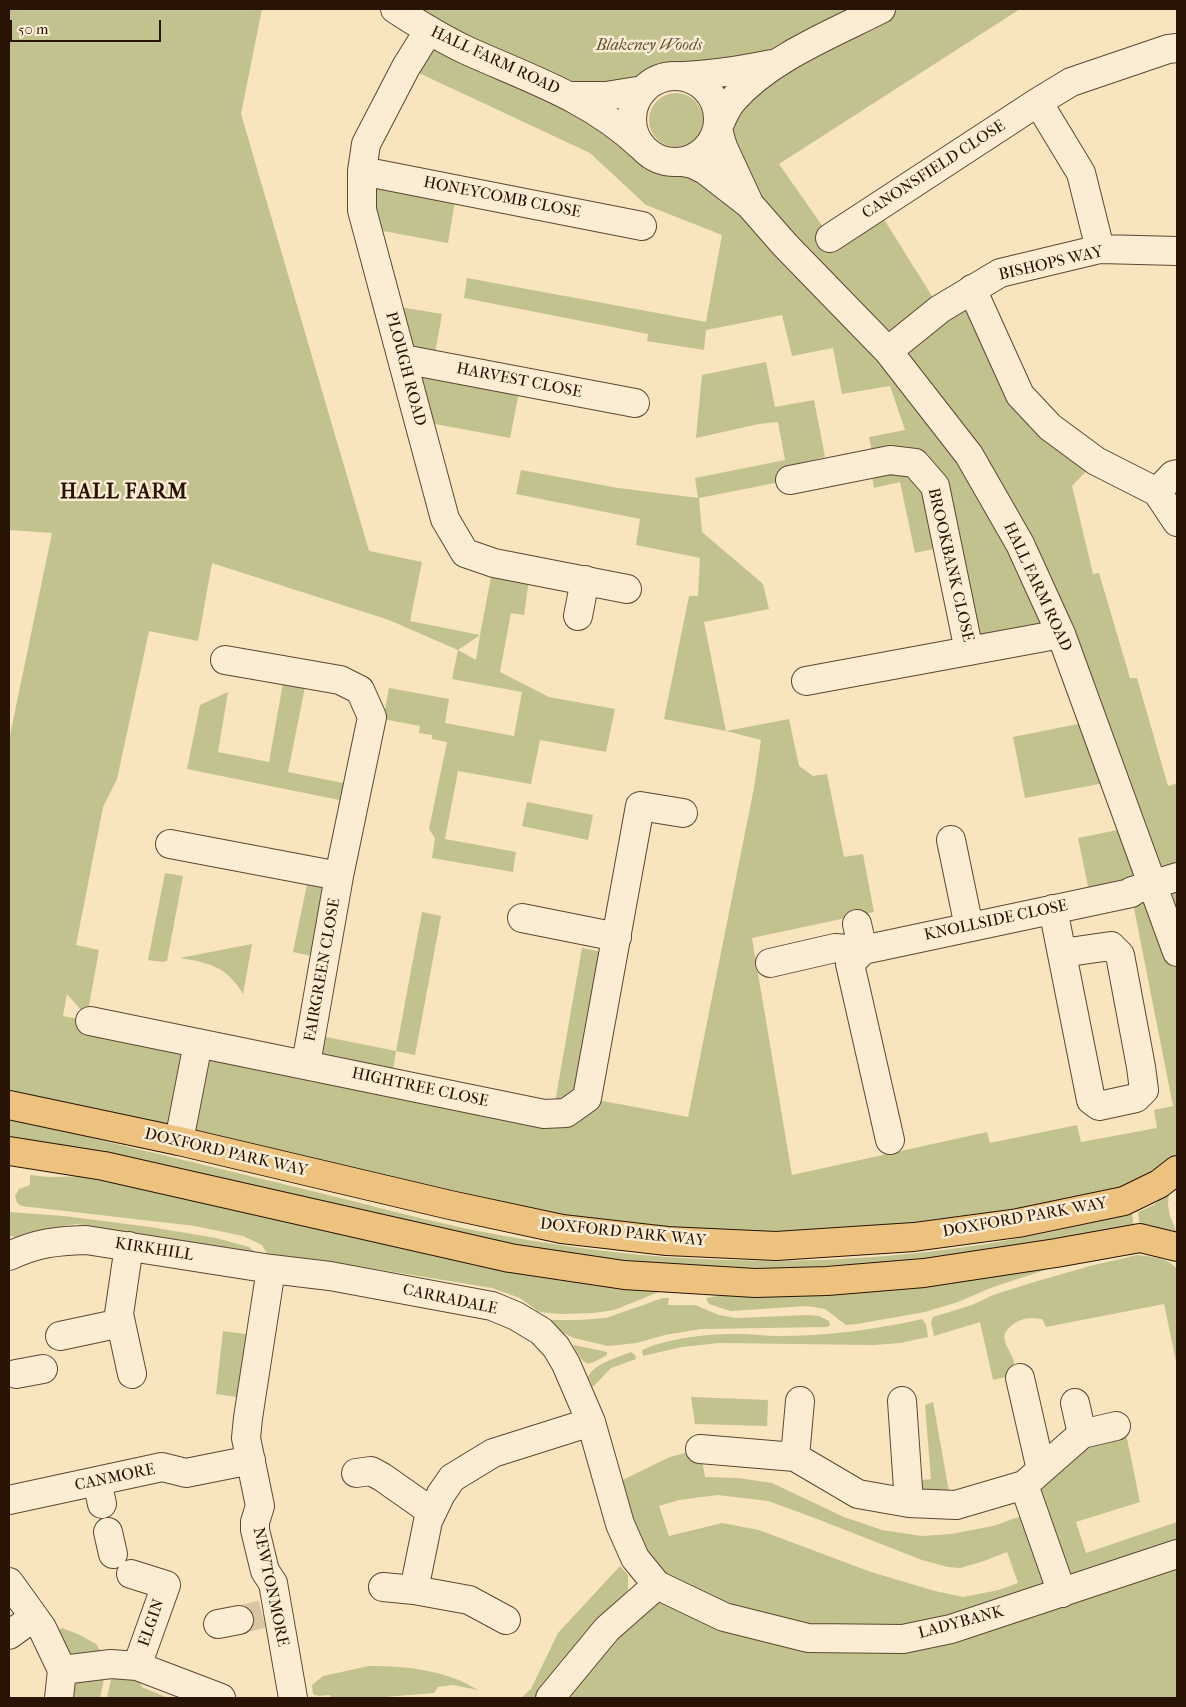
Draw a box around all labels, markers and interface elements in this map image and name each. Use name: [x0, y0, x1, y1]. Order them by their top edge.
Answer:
scale bar: [12, 10, 164, 42]
text: 50 m: [18, 20, 48, 38]
street label: HALL FARM ROAD: [427, 23, 563, 99]
park label: Blakeney Woods: [596, 36, 702, 56]
street label: CANONSFIELD CLOSE: [859, 117, 1009, 223]
street label: HONEYCOMB CLOSE: [422, 173, 582, 223]
street label: BISHOPS WAY: [997, 243, 1105, 285]
street label: PLOUGH ROAD: [381, 310, 429, 428]
street label: HARVEST CLOSE: [455, 359, 583, 403]
district label: HALL FARM: [59, 480, 189, 506]
street label: BROOKBANK CLOSE: [923, 486, 977, 644]
street label: HALL FARM ROAD: [999, 519, 1075, 655]
street label: KNOLLSIDE CLOSE: [923, 896, 1069, 946]
street label: FAIRGREEN CLOSE: [301, 897, 345, 1043]
street label: HIGHTREE CLOSE: [350, 1064, 490, 1112]
street label: DOXFORD PARK WAY: [143, 1125, 309, 1181]
street label: DOXFORD PARK WAY: [941, 1194, 1109, 1242]
street label: DOXFORD PARK WAY: [539, 1215, 707, 1251]
street label: KIRKHILL: [113, 1234, 195, 1266]
street label: CARRADALE: [401, 1281, 499, 1319]
street label: CANMORE: [73, 1460, 157, 1496]
street label: NEWTONMORE: [248, 1526, 292, 1648]
street label: ELGIN: [135, 1597, 169, 1649]
street label: LADYBANK: [916, 1602, 1006, 1644]

